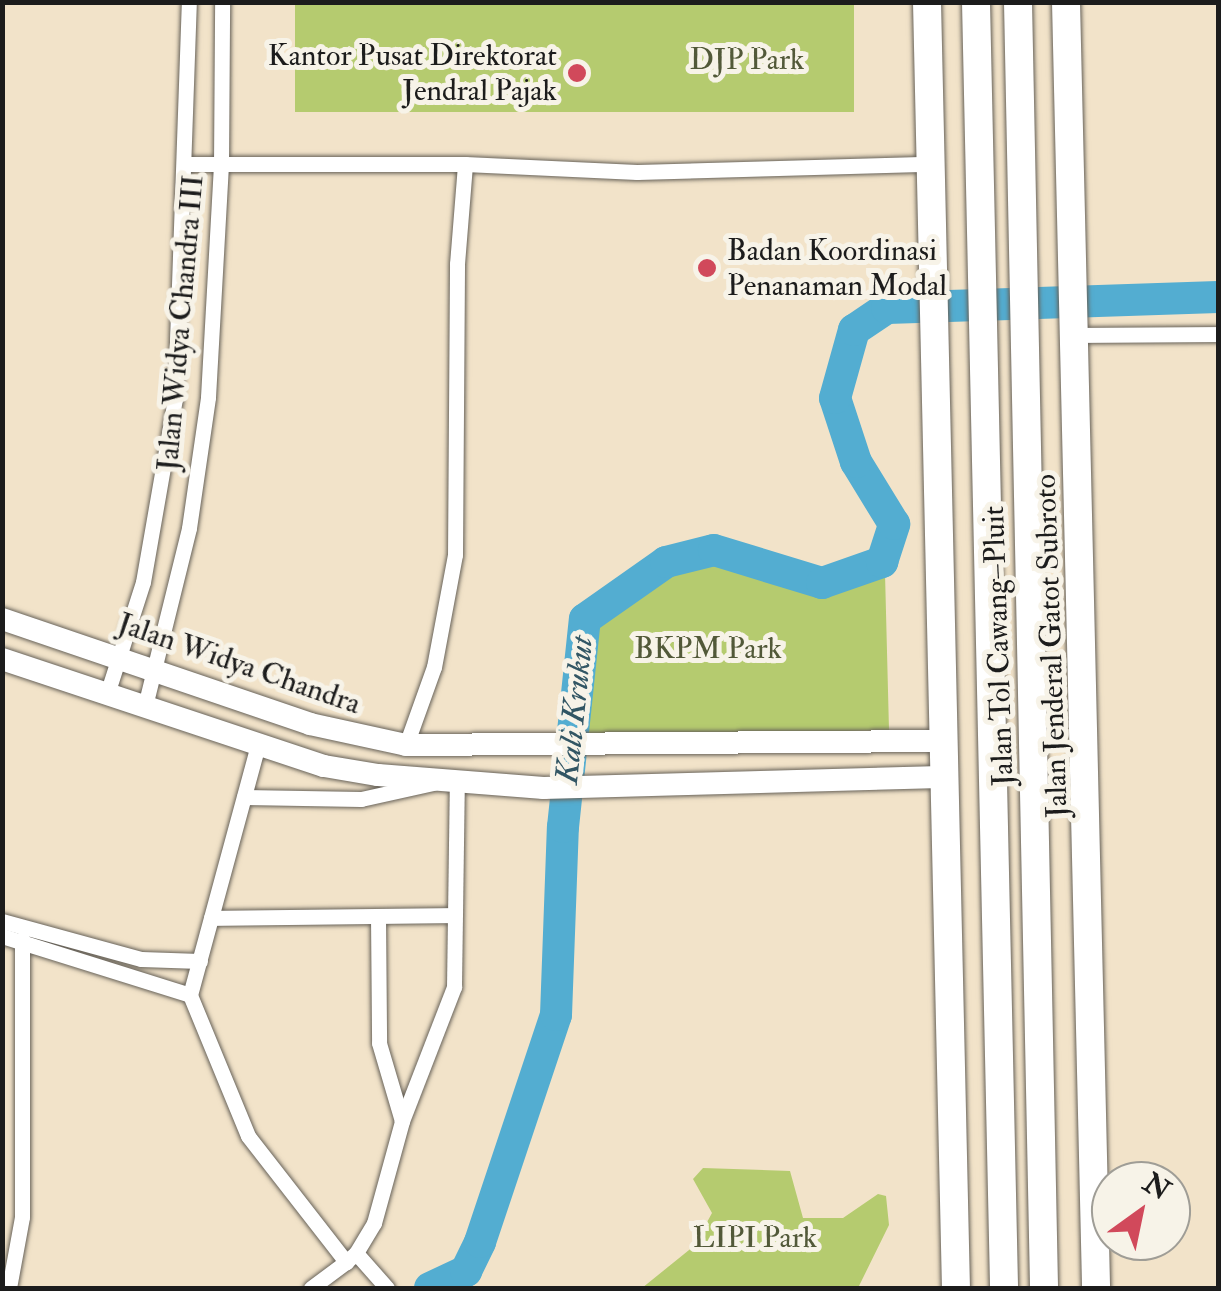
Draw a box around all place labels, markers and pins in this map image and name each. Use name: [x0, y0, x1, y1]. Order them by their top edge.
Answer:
place label: Kantor Pusat Direktorat Jendral Pajak: [268, 38, 557, 108]
marker: Kantor Pusat Direktorat Jendral Pajak: [566, 62, 588, 84]
place label: Badan Koordinasi Penanaman Modal: [727, 233, 947, 304]
marker: Badan Koordinasi Penanaman Modal: [696, 257, 718, 279]

